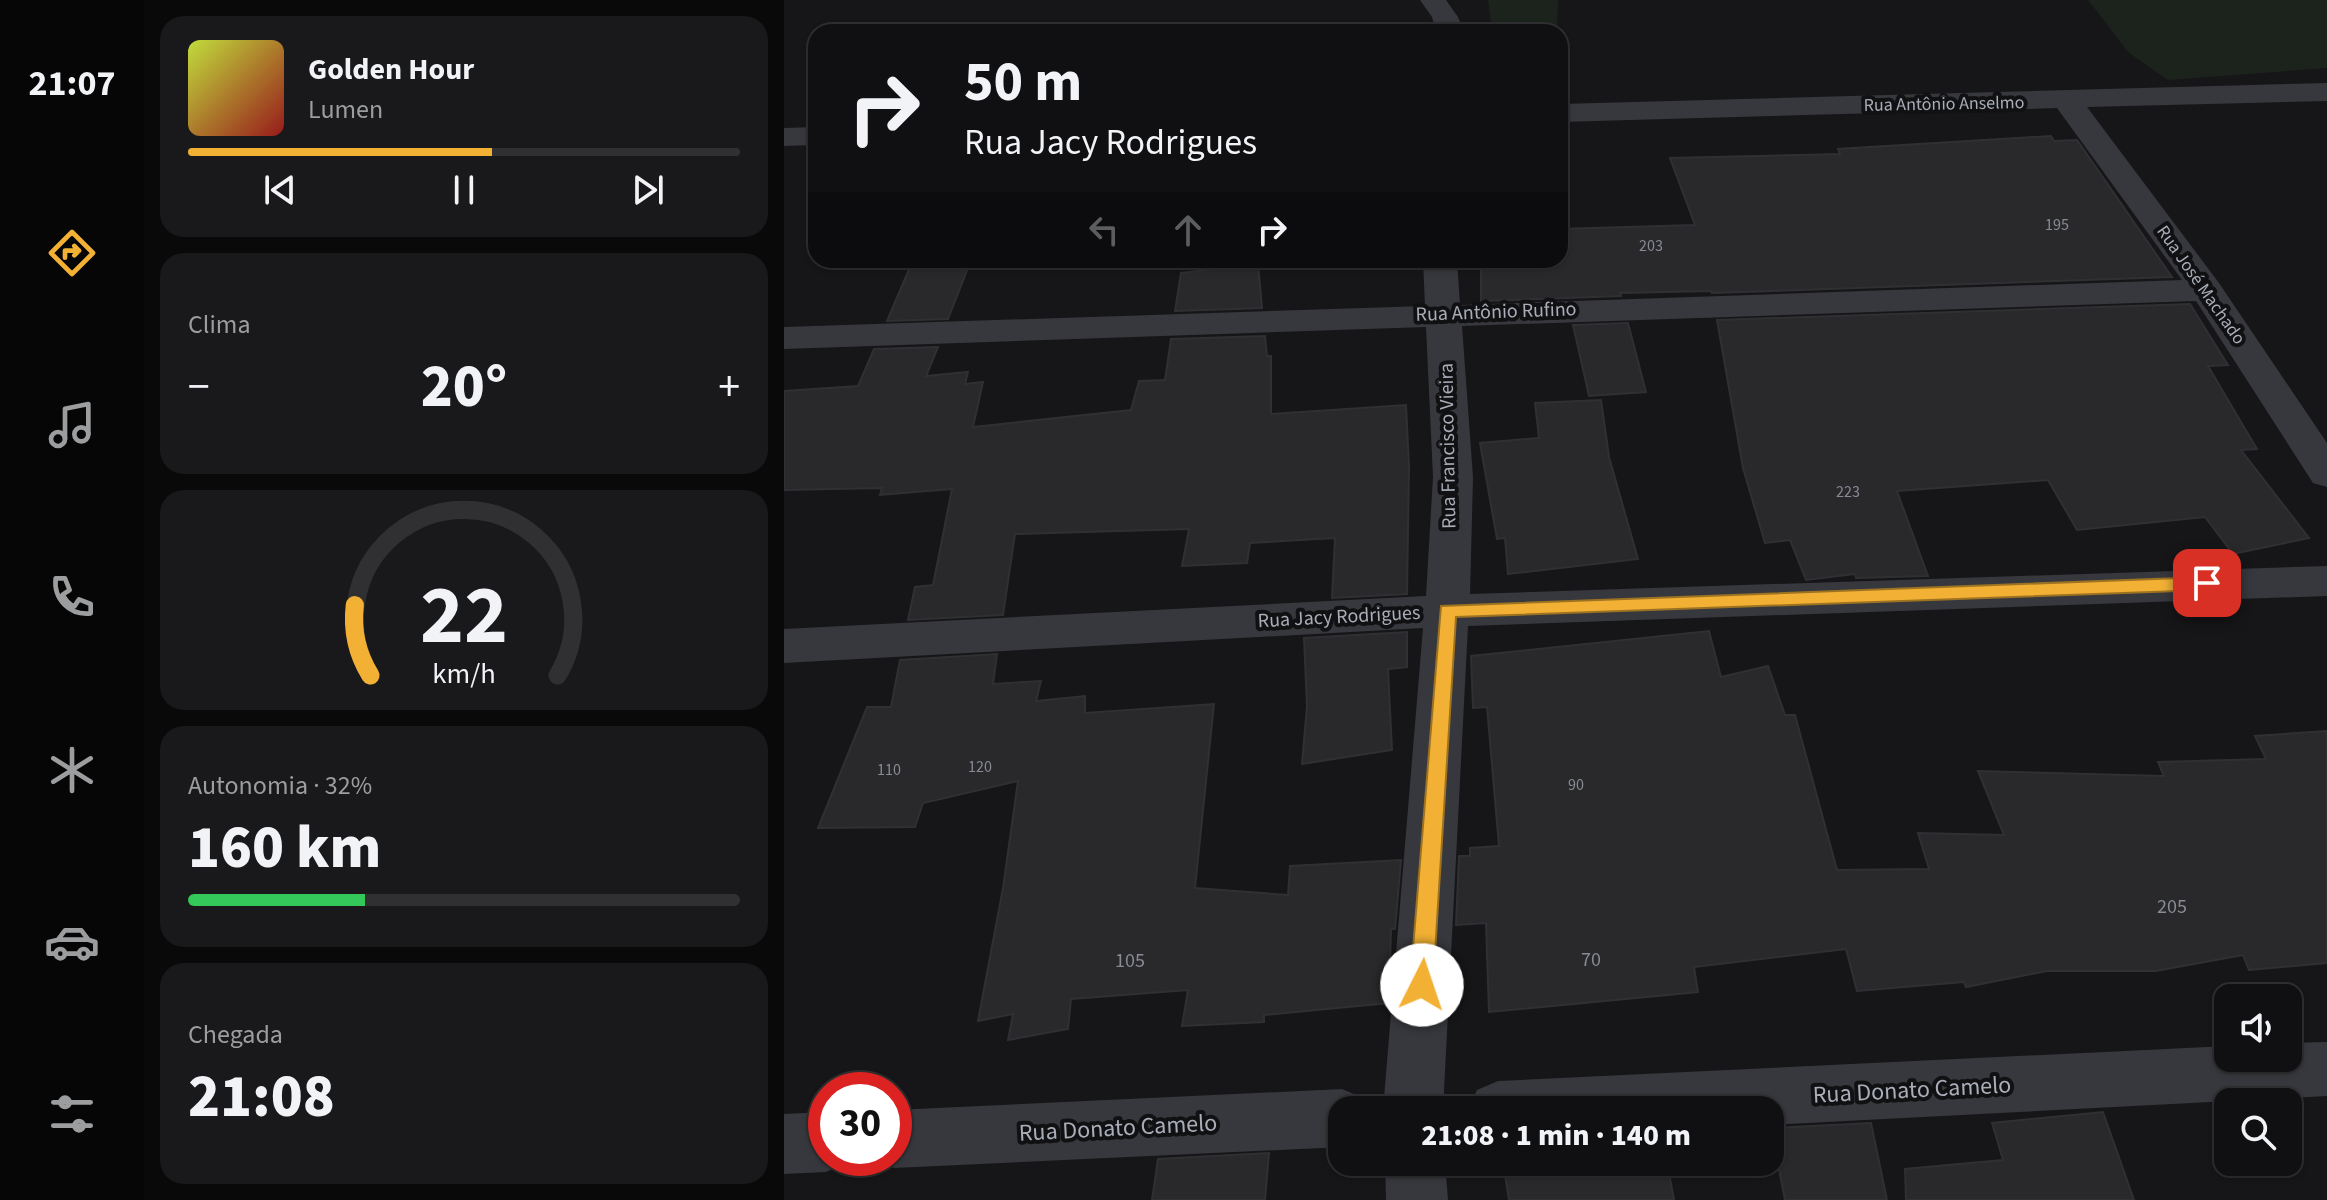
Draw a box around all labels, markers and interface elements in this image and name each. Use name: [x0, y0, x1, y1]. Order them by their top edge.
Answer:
text: 50 m: [964, 43, 1082, 122]
text: Golden Hour: [308, 48, 474, 91]
icon: right: [832, 56, 936, 160]
text: 21:07: [29, 58, 115, 109]
street label: Rua Antônio Anselmo: [1863, 90, 2025, 118]
text: Lumen: [308, 91, 383, 128]
text: Rua Jacy Rodrigues: [964, 117, 1257, 168]
icon: previous: [258, 168, 302, 212]
icon: pause: [442, 168, 486, 212]
icon: next: [626, 168, 670, 212]
icon: left: [1082, 208, 1126, 252]
icon: ahead: [1166, 208, 1210, 252]
icon: right: [1250, 208, 1294, 252]
house number: 195: [2045, 214, 2069, 236]
street label: Rua José Machado: [2151, 220, 2251, 350]
icon: directions: [44, 225, 100, 281]
house number: 203: [1639, 235, 1663, 257]
street label: Rua Antônio Rufino: [1415, 295, 1577, 329]
text: Clima: [188, 306, 251, 343]
text: 20°: [421, 345, 507, 430]
text: −: [188, 356, 210, 419]
text: +: [718, 356, 740, 419]
street label: Rua Francisco Vieira: [1433, 363, 1463, 529]
icon: music: [44, 397, 100, 453]
house number: 223: [1836, 481, 1860, 503]
pin: [2173, 549, 2241, 617]
text: 22: [420, 557, 508, 675]
icon: arrive: [2185, 561, 2229, 605]
icon: phone: [44, 569, 100, 625]
street label: Rua Jacy Rodrigues: [1257, 599, 1421, 635]
text: km/h: [432, 654, 496, 694]
icon: climate: [44, 742, 100, 798]
house number: 120: [968, 756, 992, 778]
house number: 110: [877, 759, 901, 781]
text: Autonomia · 32%: [188, 767, 372, 804]
house number: 90: [1568, 774, 1584, 796]
text: 160 km: [188, 806, 381, 891]
house number: 205: [2157, 893, 2187, 921]
icon: car: [44, 914, 100, 970]
position arrow: [1380, 943, 1464, 1027]
house number: 70: [1581, 946, 1601, 974]
house number: 105: [1115, 947, 1145, 975]
map controls: [2214, 984, 2302, 1176]
button: sound: [2214, 984, 2302, 1072]
text: Chegada: [188, 1016, 283, 1053]
text: 21:08: [188, 1055, 335, 1140]
street label: Rua Donato Camelo: [1812, 1067, 2012, 1113]
speed limit sign: 30: [808, 1072, 912, 1176]
icon: filters: [44, 1086, 100, 1142]
button: search: [2214, 1088, 2302, 1176]
street label: Rua Donato Camelo: [1018, 1105, 1218, 1151]
text: 21:08 · 1 min · 140 m: [1421, 1114, 1691, 1157]

